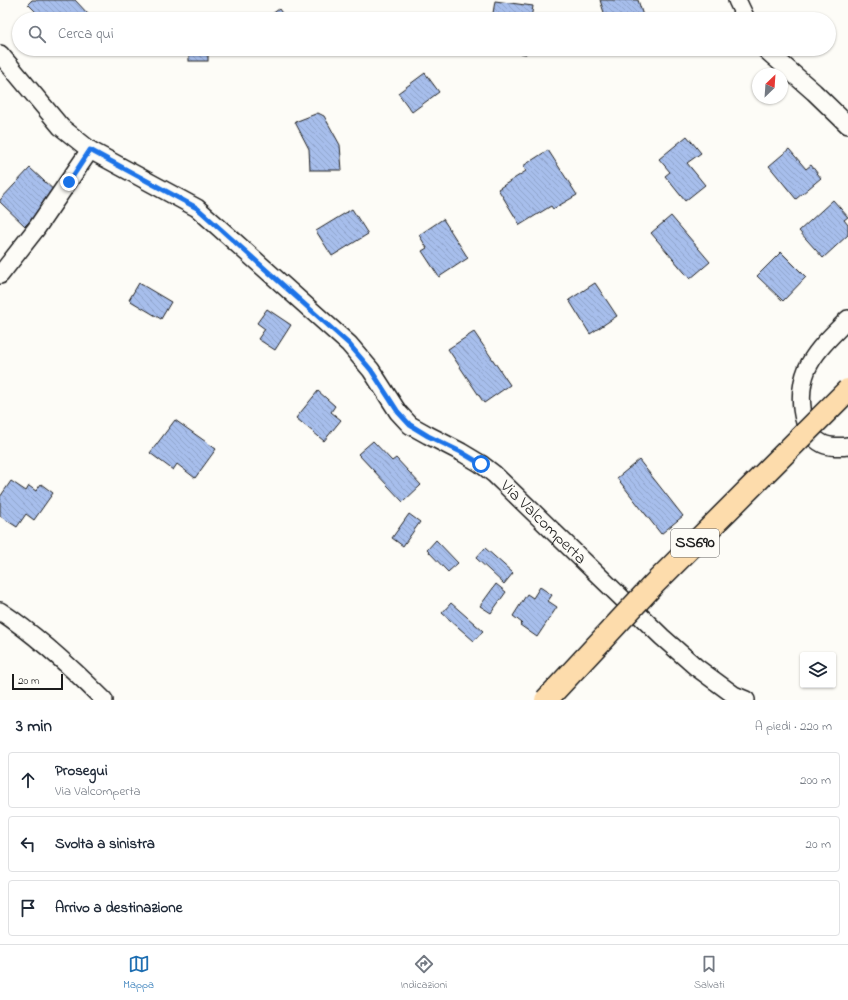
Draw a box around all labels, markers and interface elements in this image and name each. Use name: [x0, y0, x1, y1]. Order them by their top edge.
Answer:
search box: [12, 12, 836, 56]
icon: search: [26, 23, 48, 45]
text: Cerca qui: [58, 23, 114, 45]
north arrow: [752, 68, 788, 104]
route end: [60, 173, 78, 191]
route start: [472, 455, 490, 473]
street label: Via Valcomperta: [494, 473, 592, 570]
road number: SS690: [671, 529, 719, 557]
map controls: [800, 652, 836, 688]
button: layers: [800, 652, 836, 688]
scale bar: [12, 672, 63, 691]
text: 20 m: [18, 673, 40, 689]
text: 3 min: [16, 714, 52, 739]
text: A piedi · 220 m: [755, 717, 832, 736]
text: Prosegui: [55, 760, 108, 782]
icon: ahead: [17, 769, 39, 791]
text: 200 m: [800, 771, 831, 790]
text: Via Valcomperta: [55, 782, 141, 801]
icon: left: [17, 833, 39, 855]
text: Svolta a sinistra: [55, 833, 155, 855]
text: 20 m: [806, 835, 831, 854]
icon: arrive: [17, 897, 39, 919]
text: Arrivo a destinazione: [55, 897, 182, 919]
tab: Mappa: [123, 953, 154, 993]
tab: Indicazioni: [401, 953, 447, 993]
tab: Salvati: [694, 953, 725, 993]

